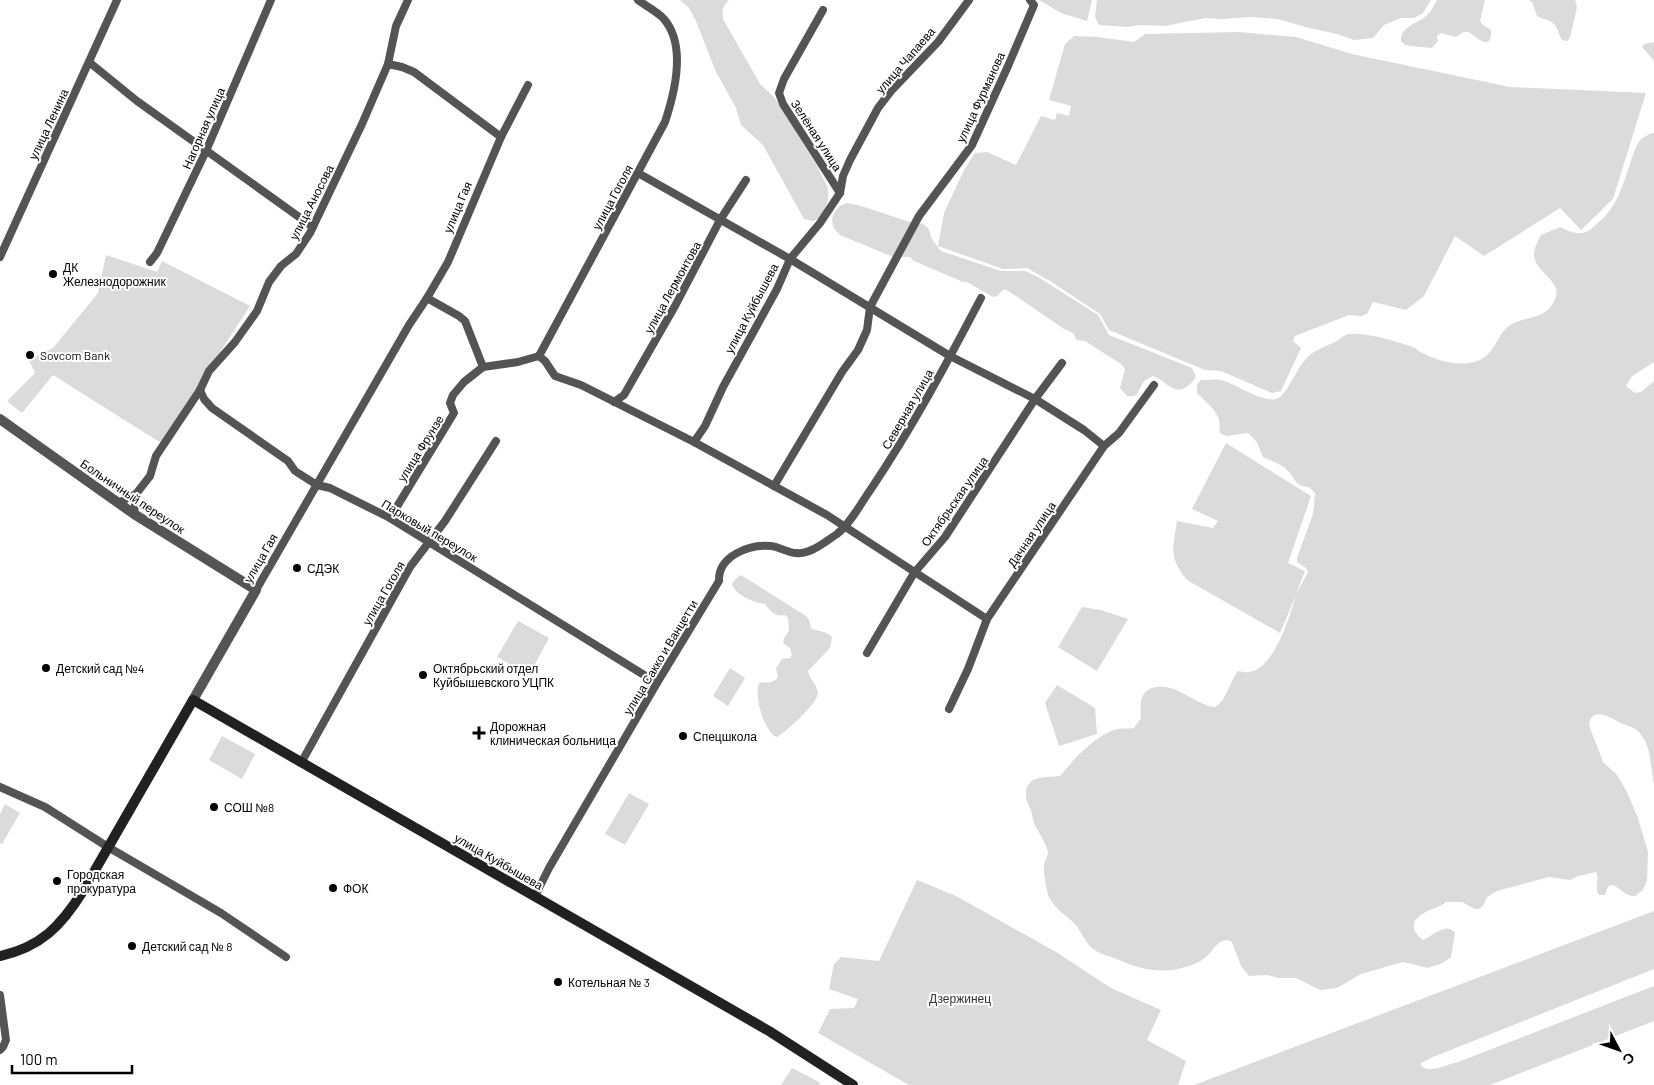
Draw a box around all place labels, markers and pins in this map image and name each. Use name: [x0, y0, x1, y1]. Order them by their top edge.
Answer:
place label: ДК Железнодорожник: [63, 260, 166, 289]
marker: ДК Железнодорожник: [47, 268, 59, 280]
place label: Sovcom Bank: [40, 348, 110, 362]
marker: Sovcom Bank: [24, 349, 36, 361]
place label: СДЭК: [307, 561, 339, 576]
marker: СДЭК: [291, 562, 303, 574]
place label: Детский сад №4: [56, 661, 144, 676]
place label: Октябрьский отдел Куйбышевского УЦПК: [433, 661, 554, 690]
marker: Детский сад №4: [40, 662, 52, 674]
marker: Октябрьский отдел Куйбышевского УЦПК: [417, 669, 429, 681]
place label: Дорожная клиническая больница: [490, 719, 616, 748]
marker: Дорожная клиническая больница: [472, 726, 486, 740]
place label: Спецшкола: [693, 729, 757, 744]
marker: Спецшкола: [677, 730, 689, 742]
place label: СОШ №8: [224, 800, 274, 814]
marker: СОШ №8: [208, 801, 220, 813]
place label: Городская прокуратура: [67, 867, 136, 896]
marker: Городская прокуратура: [51, 875, 63, 887]
place label: ФОК: [343, 881, 368, 895]
marker: ФОК: [327, 882, 339, 894]
place label: Детский сад № 8: [142, 939, 232, 954]
marker: Детский сад № 8: [126, 940, 138, 952]
place label: Котельная № 3: [568, 975, 650, 989]
marker: Котельная № 3: [552, 976, 564, 988]

